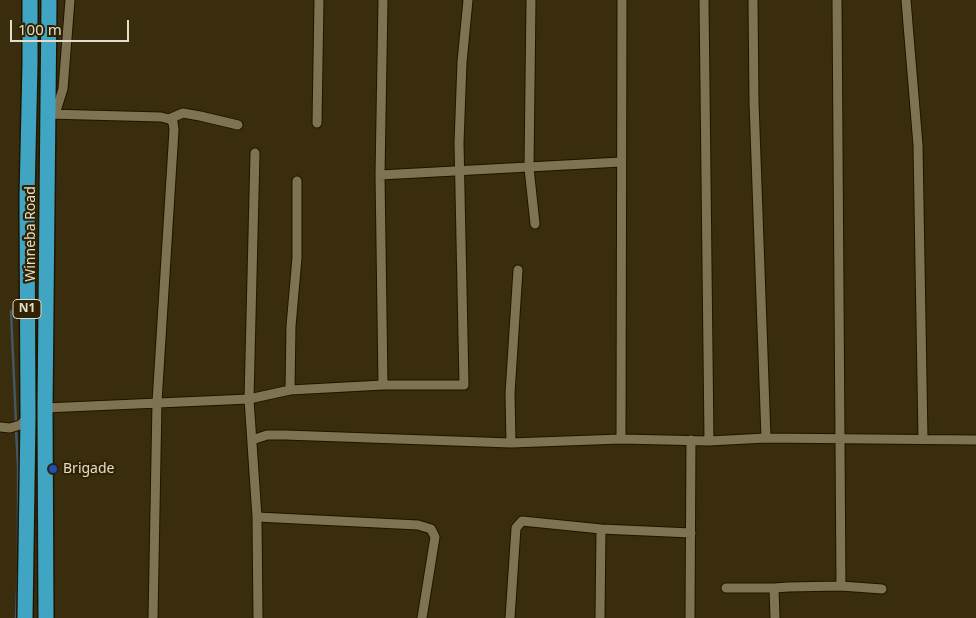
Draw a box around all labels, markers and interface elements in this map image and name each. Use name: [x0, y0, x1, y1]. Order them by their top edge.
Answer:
scale bar: [12, 10, 131, 42]
text: 100 m: [18, 19, 62, 39]
street label: Winneba Road: [23, 186, 39, 282]
road number: N1: [13, 300, 41, 318]
place label: Brigade: [63, 461, 114, 477]
marker: Brigade: [47, 463, 59, 475]

